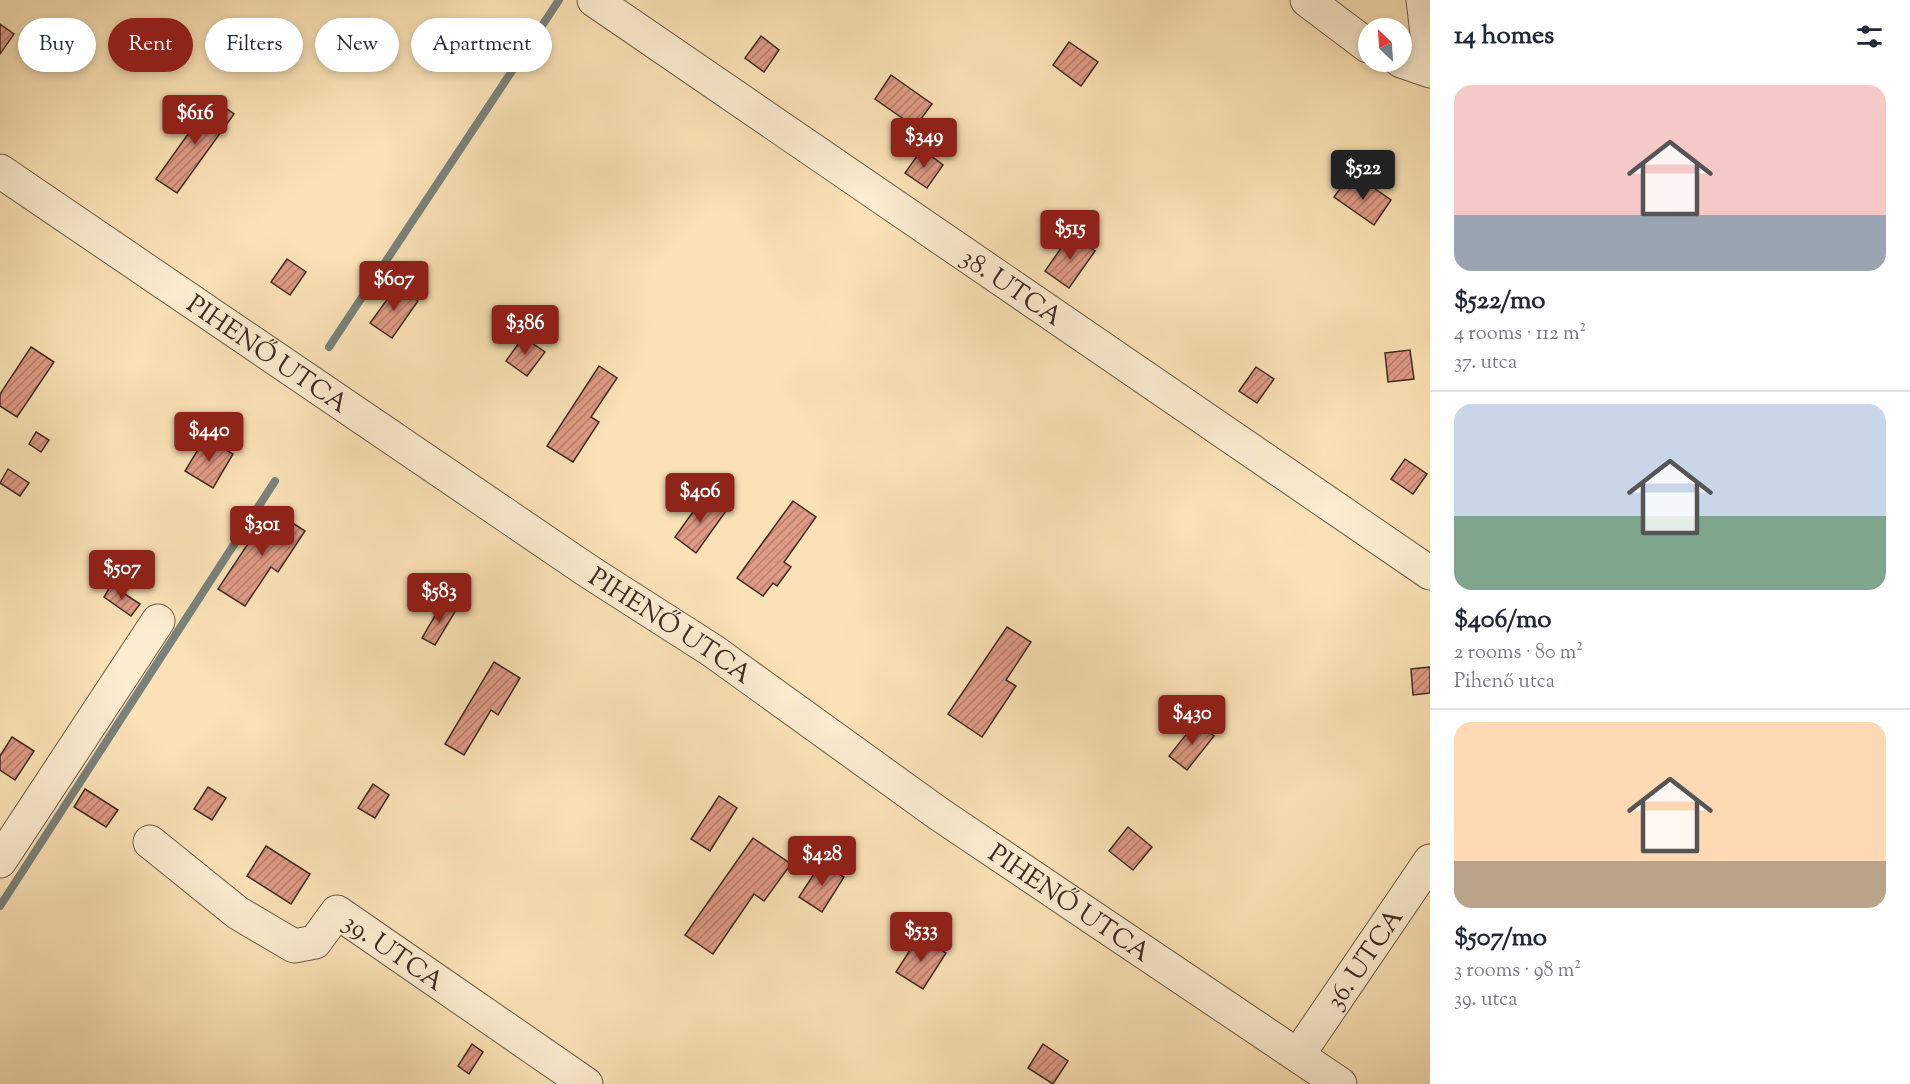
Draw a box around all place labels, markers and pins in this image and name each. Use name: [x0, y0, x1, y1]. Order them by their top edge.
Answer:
pin: $616: [159, 95, 231, 146]
pin: $349: [888, 118, 960, 169]
pin: $522: [1327, 150, 1399, 201]
pin: $515: [1034, 210, 1106, 261]
pin: $607: [358, 261, 430, 312]
pin: $386: [489, 305, 561, 356]
pin: $440: [173, 412, 245, 463]
pin: $406: [664, 473, 736, 524]
pin: $301: [226, 506, 298, 557]
pin: $507: [86, 550, 158, 601]
pin: $583: [403, 573, 475, 624]
pin: $430: [1156, 695, 1228, 746]
pin: $428: [786, 836, 858, 887]
pin: $533: [885, 912, 957, 963]

